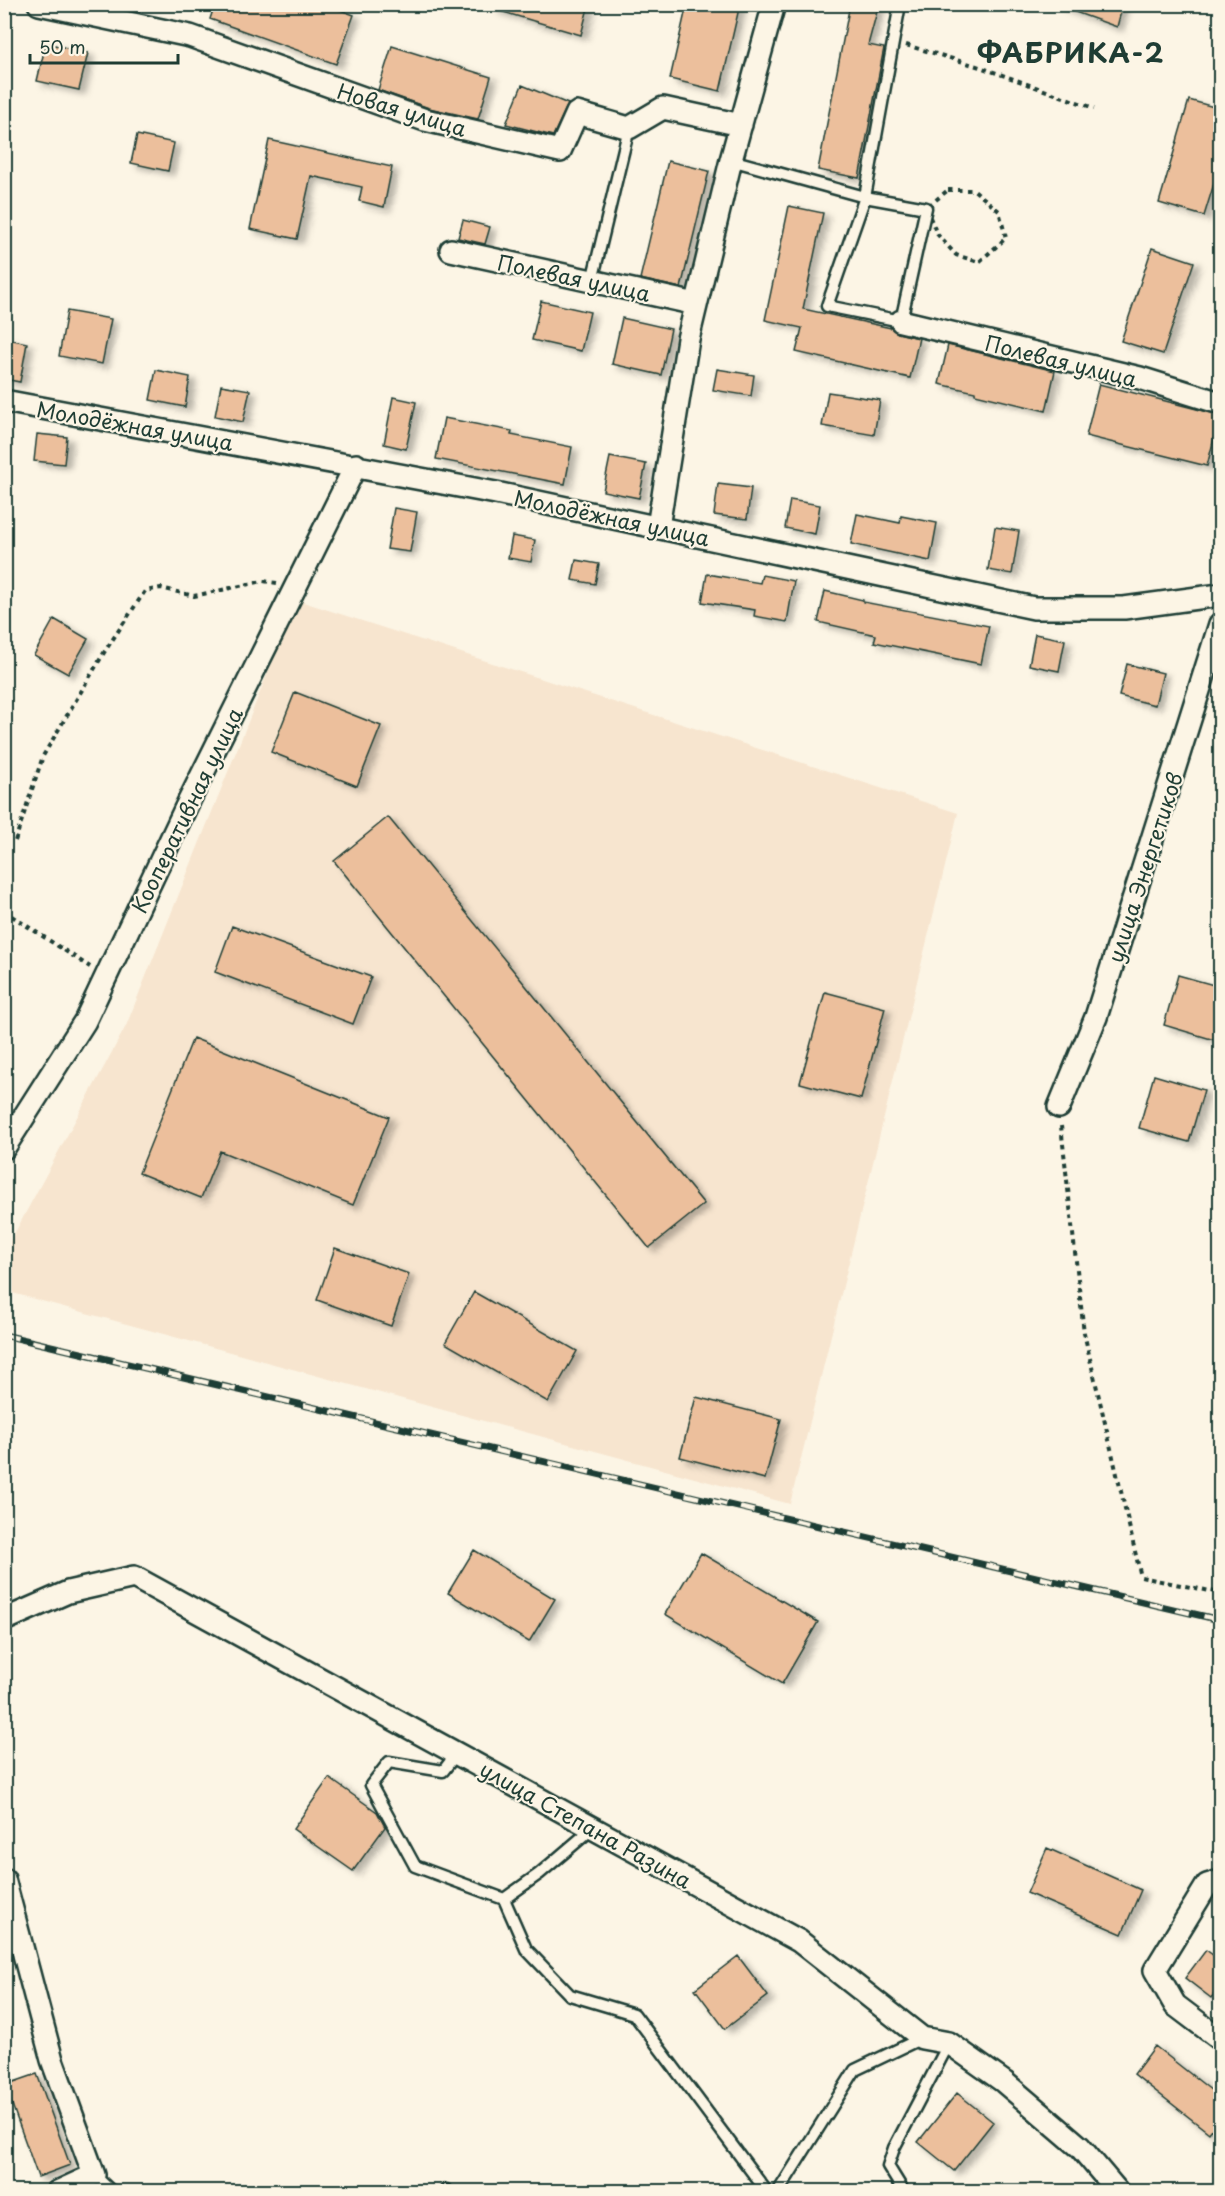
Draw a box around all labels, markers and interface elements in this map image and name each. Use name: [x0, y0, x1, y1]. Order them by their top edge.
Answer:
scale bar: [30, 27, 178, 65]
district label: ФАБРИКА-2: [977, 31, 1165, 72]
text: 50 m: [39, 33, 86, 60]
street label: Новая улица: [333, 74, 471, 144]
street label: Полевая улица: [495, 245, 654, 309]
street label: Полевая улица: [982, 326, 1141, 395]
street label: Молодёжная улица: [34, 392, 237, 458]
street label: Молодёжная улица: [511, 481, 713, 554]
street label: Кооперативная улица: [122, 701, 250, 918]
street label: улица Энергетиков: [1098, 768, 1190, 966]
street label: улица Степана Разина: [474, 1752, 698, 1896]

